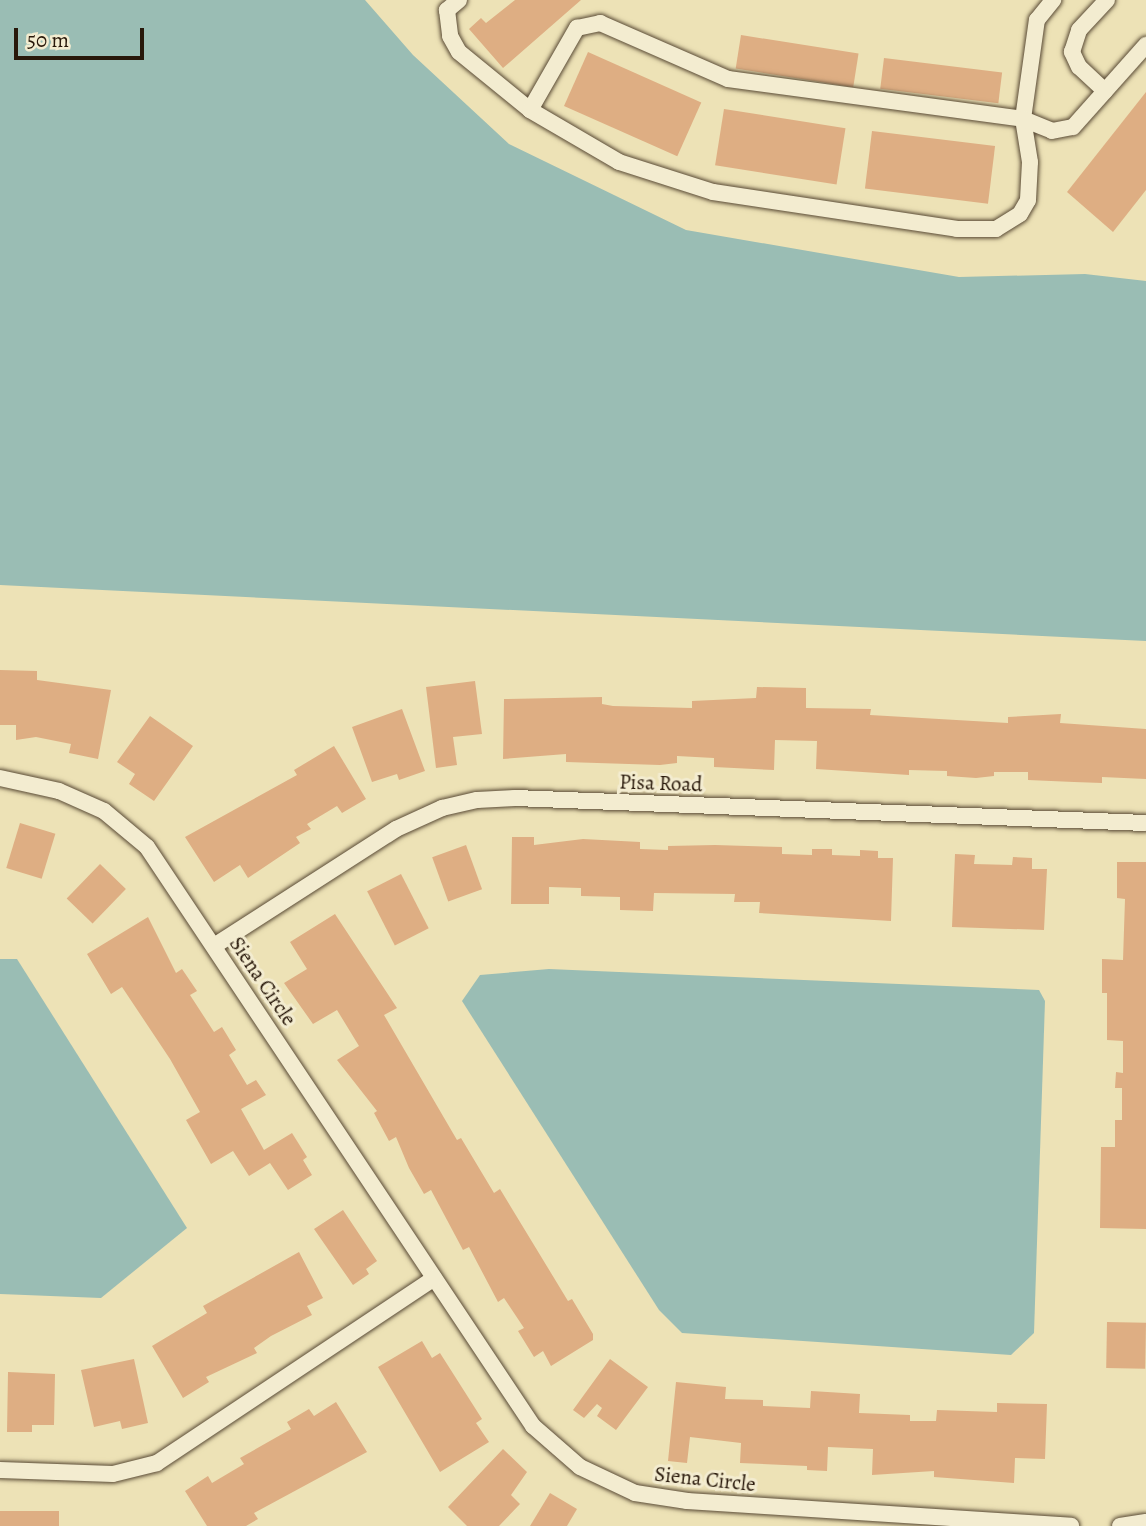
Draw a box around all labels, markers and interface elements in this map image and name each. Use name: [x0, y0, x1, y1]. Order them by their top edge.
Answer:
scale bar: [18, 14, 147, 58]
text: 50 m: [27, 26, 69, 54]
street label: Pisa Road: [619, 769, 703, 797]
street label: Siena Circle: [224, 932, 302, 1030]
street label: Siena Circle: [653, 1461, 757, 1497]

